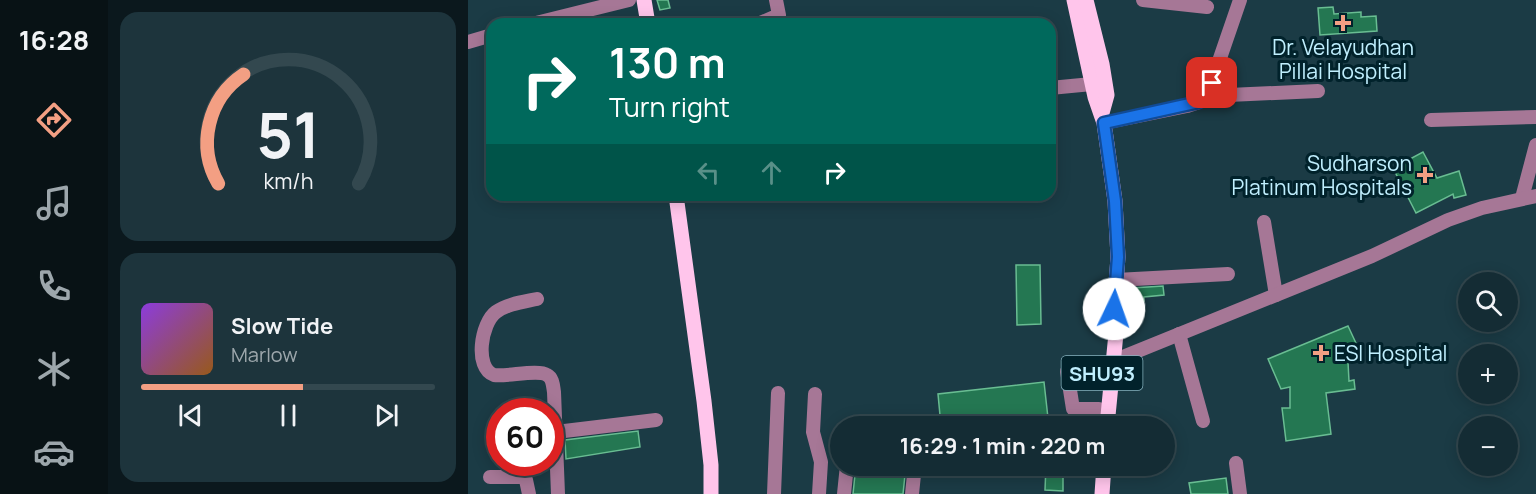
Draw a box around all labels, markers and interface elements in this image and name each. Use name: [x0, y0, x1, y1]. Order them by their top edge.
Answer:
marker: Dr. Velayudhan Pillai Hospital: [1334, 14, 1352, 32]
text: 16:28: [19, 21, 89, 58]
text: 130 m: [609, 33, 726, 91]
place label: Dr. Velayudhan Pillai Hospital: [1272, 33, 1414, 85]
icon: right: [510, 42, 588, 120]
pin: [1186, 57, 1237, 108]
icon: arrive: [1195, 66, 1228, 99]
text: Turn right: [609, 88, 730, 125]
text: 51: [256, 91, 320, 177]
icon: directions: [33, 99, 75, 141]
place label: Sudharson Platinum Hospitals: [1231, 149, 1412, 201]
icon: left: [692, 156, 725, 189]
icon: ahead: [755, 156, 788, 189]
icon: right: [818, 156, 851, 189]
text: km/h: [263, 166, 313, 195]
marker: Sudharson Platinum Hospitals: [1416, 166, 1434, 184]
icon: music: [33, 182, 75, 224]
icon: phone: [33, 265, 75, 307]
map controls: [1458, 272, 1518, 476]
button: search: [1458, 272, 1518, 332]
position arrow: [1082, 277, 1146, 341]
text: Slow Tide: [231, 311, 333, 341]
place label: ESI Hospital: [1334, 339, 1448, 367]
text: Marlow: [231, 341, 298, 368]
marker: ESI Hospital: [1312, 344, 1330, 362]
button: +: [1458, 344, 1518, 404]
icon: climate: [33, 348, 75, 390]
road number: SHU93: [1062, 356, 1142, 390]
speed limit sign: 60: [486, 398, 564, 476]
icon: previous: [174, 399, 207, 432]
icon: pause: [272, 399, 305, 432]
icon: next: [370, 399, 403, 432]
button: −: [1458, 416, 1518, 476]
icon: car: [33, 431, 75, 473]
text: 16:29 · 1 min · 220 m: [900, 431, 1105, 461]

